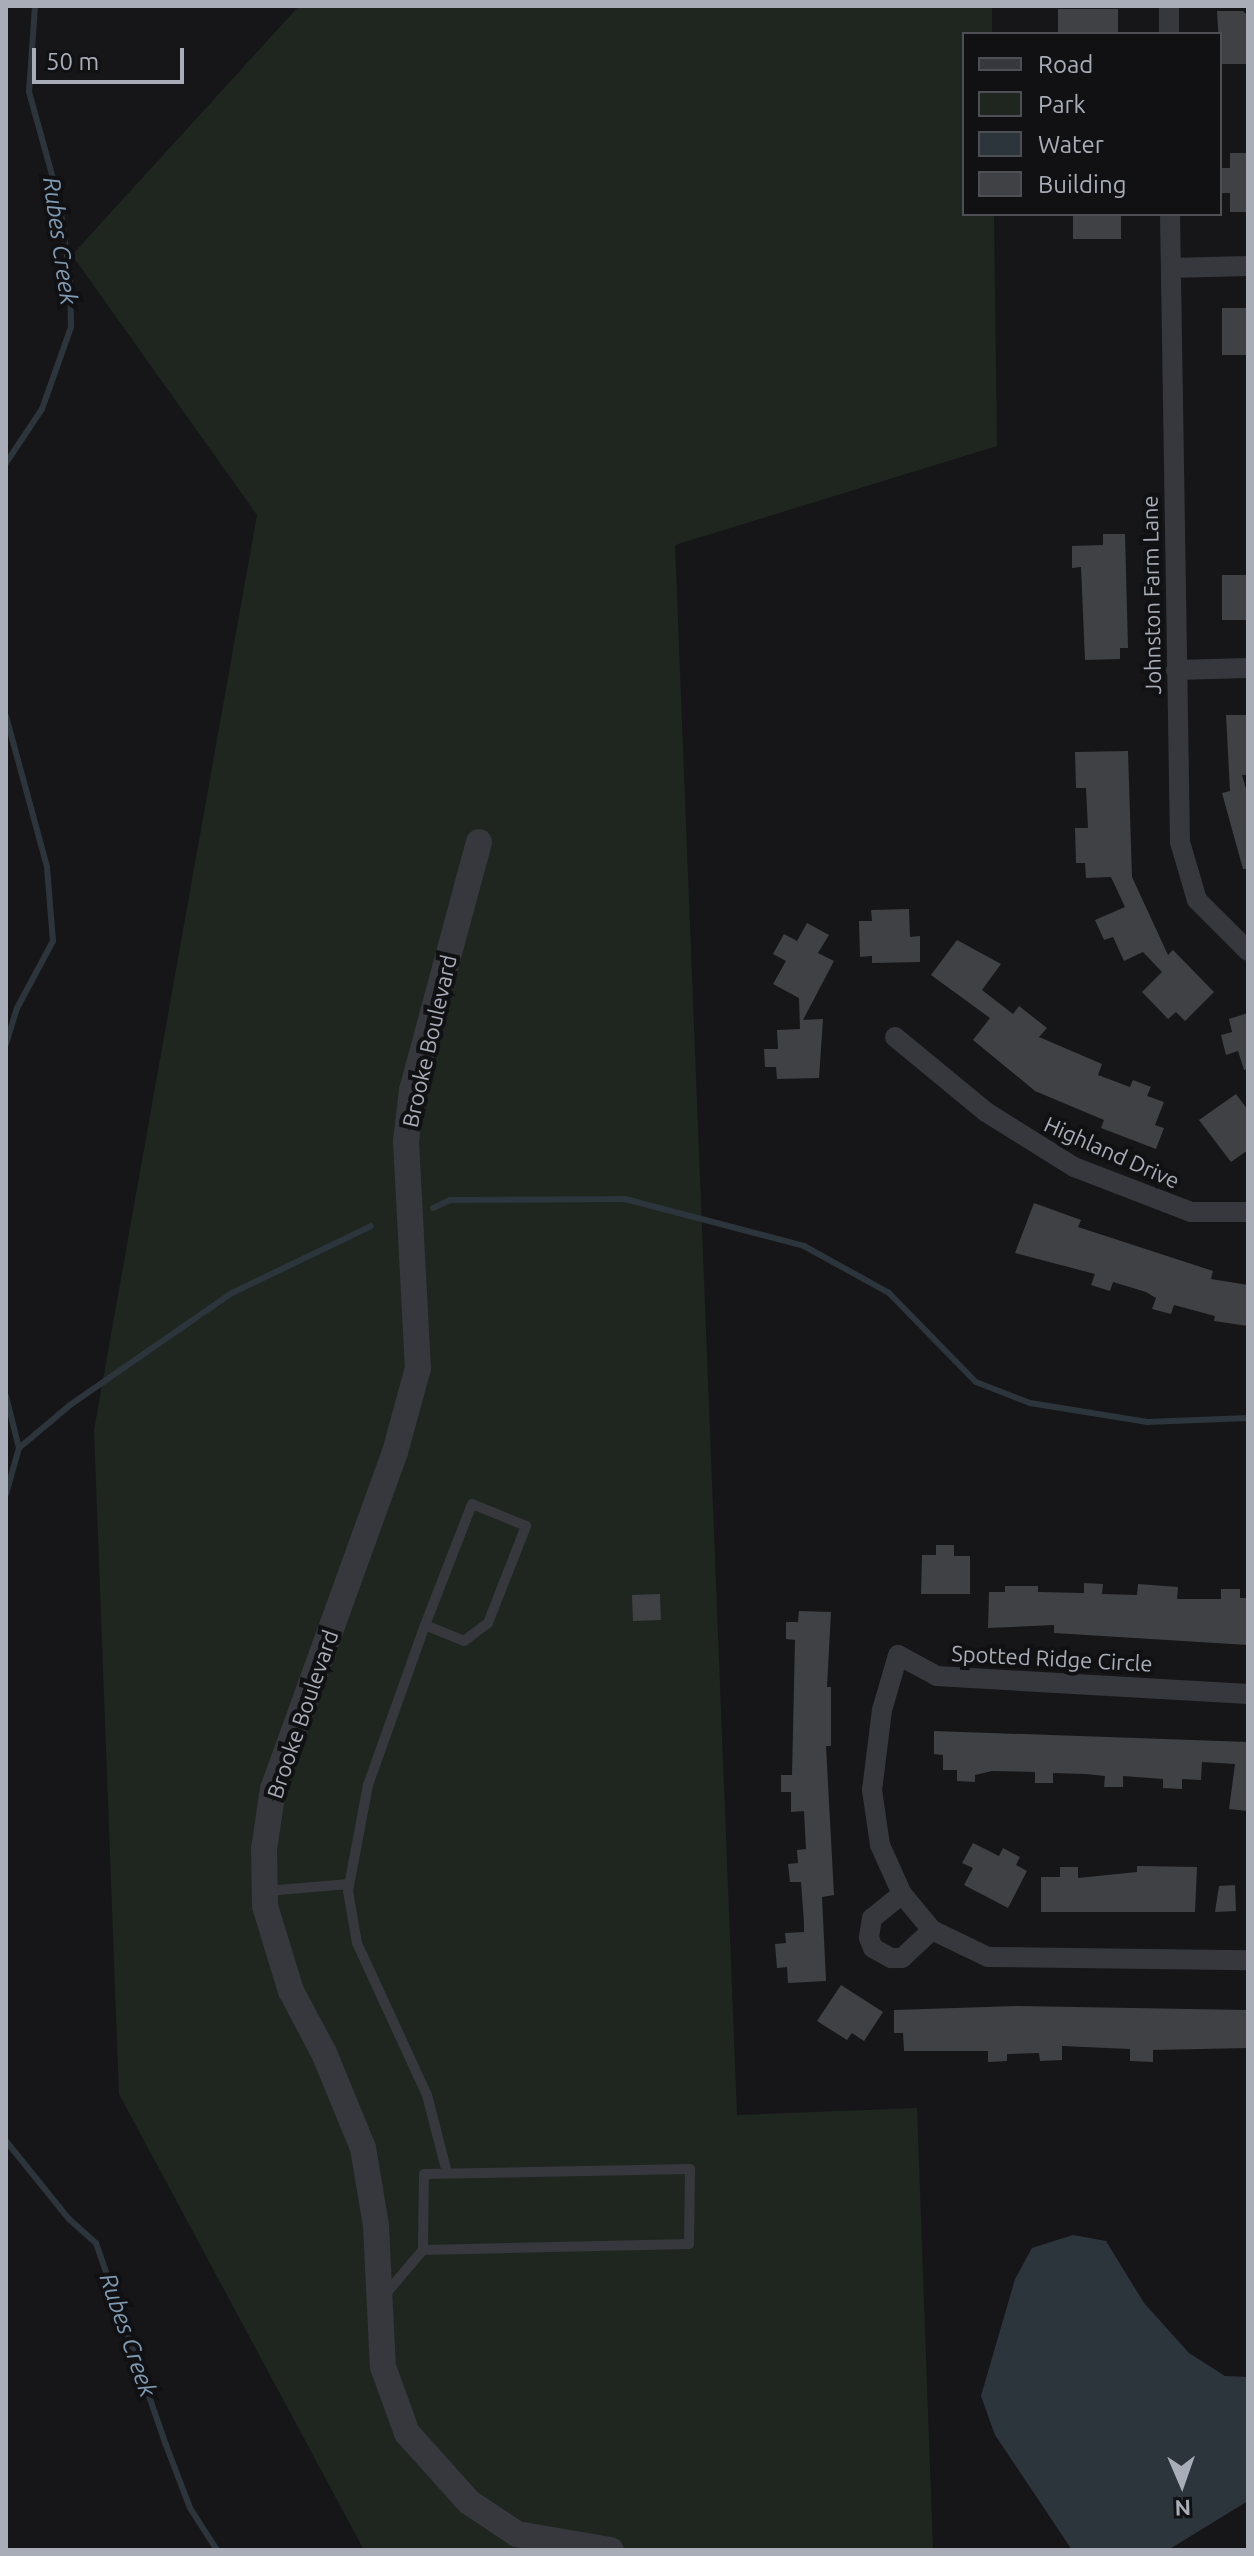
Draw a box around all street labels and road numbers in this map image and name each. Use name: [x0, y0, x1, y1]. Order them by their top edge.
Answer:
street label: Johnston Farm Lane: [1136, 495, 1166, 695]
street label: Brooke Boulevard: [396, 952, 462, 1130]
street label: Highland Drive: [1040, 1110, 1184, 1194]
street label: Brooke Boulevard: [261, 1626, 343, 1802]
street label: Spotted Ridge Circle: [951, 1640, 1153, 1676]

